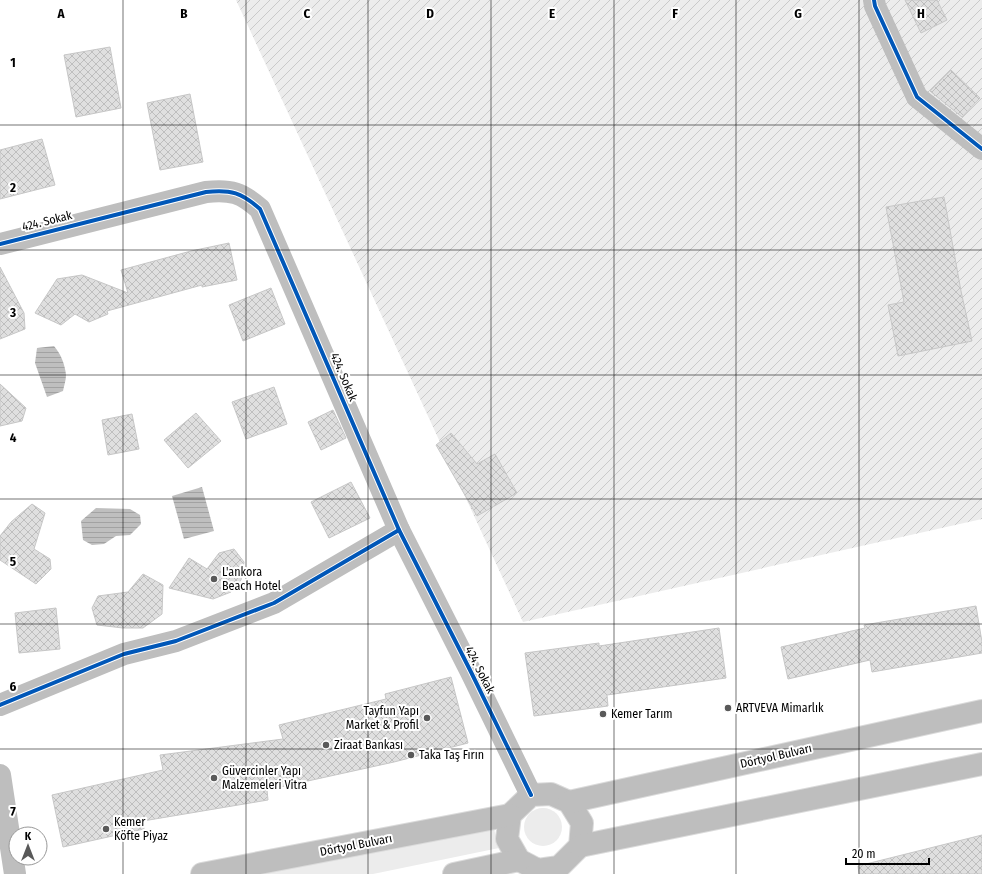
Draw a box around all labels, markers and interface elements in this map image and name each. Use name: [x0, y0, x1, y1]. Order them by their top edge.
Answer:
text: A: [56, 6, 65, 21]
text: B: [180, 6, 188, 21]
text: C: [304, 6, 311, 21]
text: D: [426, 6, 434, 21]
text: E: [549, 6, 555, 21]
text: F: [672, 6, 678, 21]
text: G: [794, 6, 802, 21]
text: H: [917, 6, 925, 21]
text: 1: [10, 55, 16, 70]
text: 2: [9, 180, 16, 195]
street label: 424. Sokak: [21, 208, 74, 234]
text: 3: [9, 305, 16, 320]
street label: 424. Sokak: [328, 351, 361, 404]
text: 4: [10, 430, 17, 445]
text: 5: [10, 554, 16, 569]
place label: L'ankora Beach Hotel: [222, 565, 281, 593]
marker: L'ankora Beach Hotel: [209, 574, 219, 584]
street label: 424. Sokak: [462, 644, 498, 696]
text: 6: [10, 679, 17, 694]
place label: ARTVEVA Mimarlık: [736, 701, 824, 715]
marker: ARTVEVA Mimarlık: [723, 703, 733, 713]
place label: Tayfun Yapı Market & Profil: [346, 704, 419, 732]
place label: Kemer Tarım: [611, 707, 673, 721]
marker: Kemer Tarım: [598, 709, 608, 719]
marker: Tayfun Yapı Market & Profil: [422, 713, 432, 723]
place label: Ziraat Bankası: [334, 738, 403, 752]
marker: Ziraat Bankası: [321, 740, 331, 750]
street label: Dörtyol Bulvarı: [739, 741, 813, 771]
place label: Taka Taş Fırın: [419, 748, 484, 762]
marker: Taka Taş Fırın: [406, 750, 416, 760]
place label: Güvercinler Yapı Malzemeleri Vitra: [222, 764, 307, 792]
marker: Güvercinler Yapı Malzemeleri Vitra: [209, 773, 219, 783]
text: 7: [10, 804, 16, 819]
place label: Kemer Köfte Piyaz: [114, 815, 168, 843]
marker: Kemer Köfte Piyaz: [101, 824, 111, 834]
north arrow: [8, 826, 48, 866]
text: K: [25, 830, 32, 843]
street label: Dörtyol Bulvarı: [319, 831, 393, 859]
scale bar: [846, 840, 929, 866]
text: 20 m: [852, 847, 876, 861]

